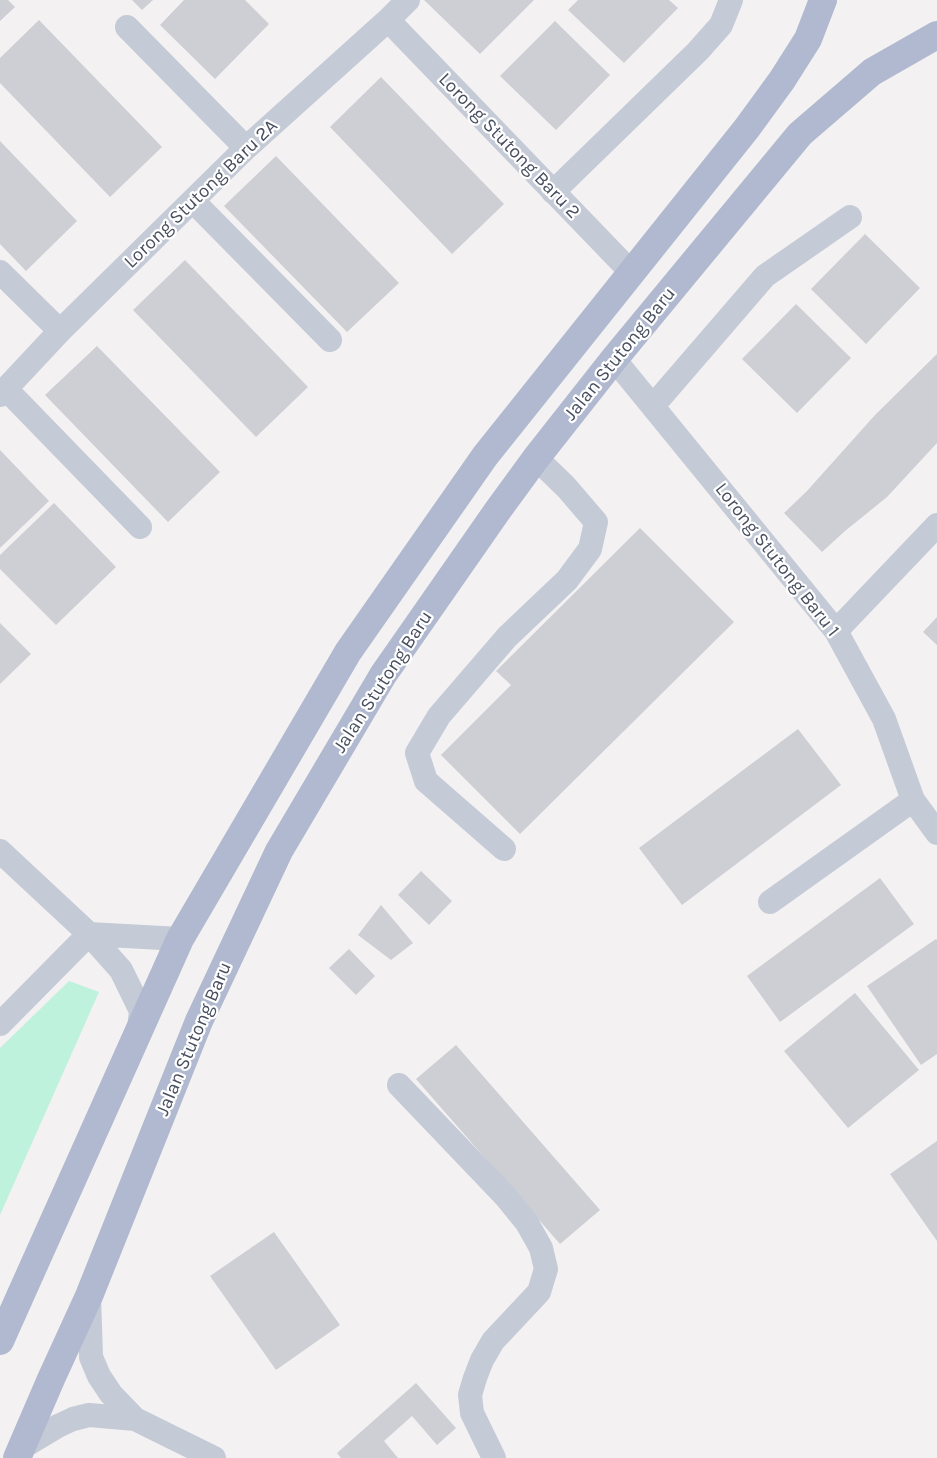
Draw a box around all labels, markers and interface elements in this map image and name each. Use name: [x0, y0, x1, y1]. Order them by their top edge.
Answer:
street label: Lorong Stutong Baru 2: [434, 68, 584, 224]
street label: Lorong Stutong Baru 2A: [119, 115, 283, 273]
street label: Jalan Stutong Baru: [559, 283, 681, 425]
street label: Lorong Stutong Baru 1: [710, 479, 844, 641]
street label: Jalan Stutong Baru: [329, 607, 437, 757]
street label: Jalan Stutong Baru: [151, 959, 237, 1119]

